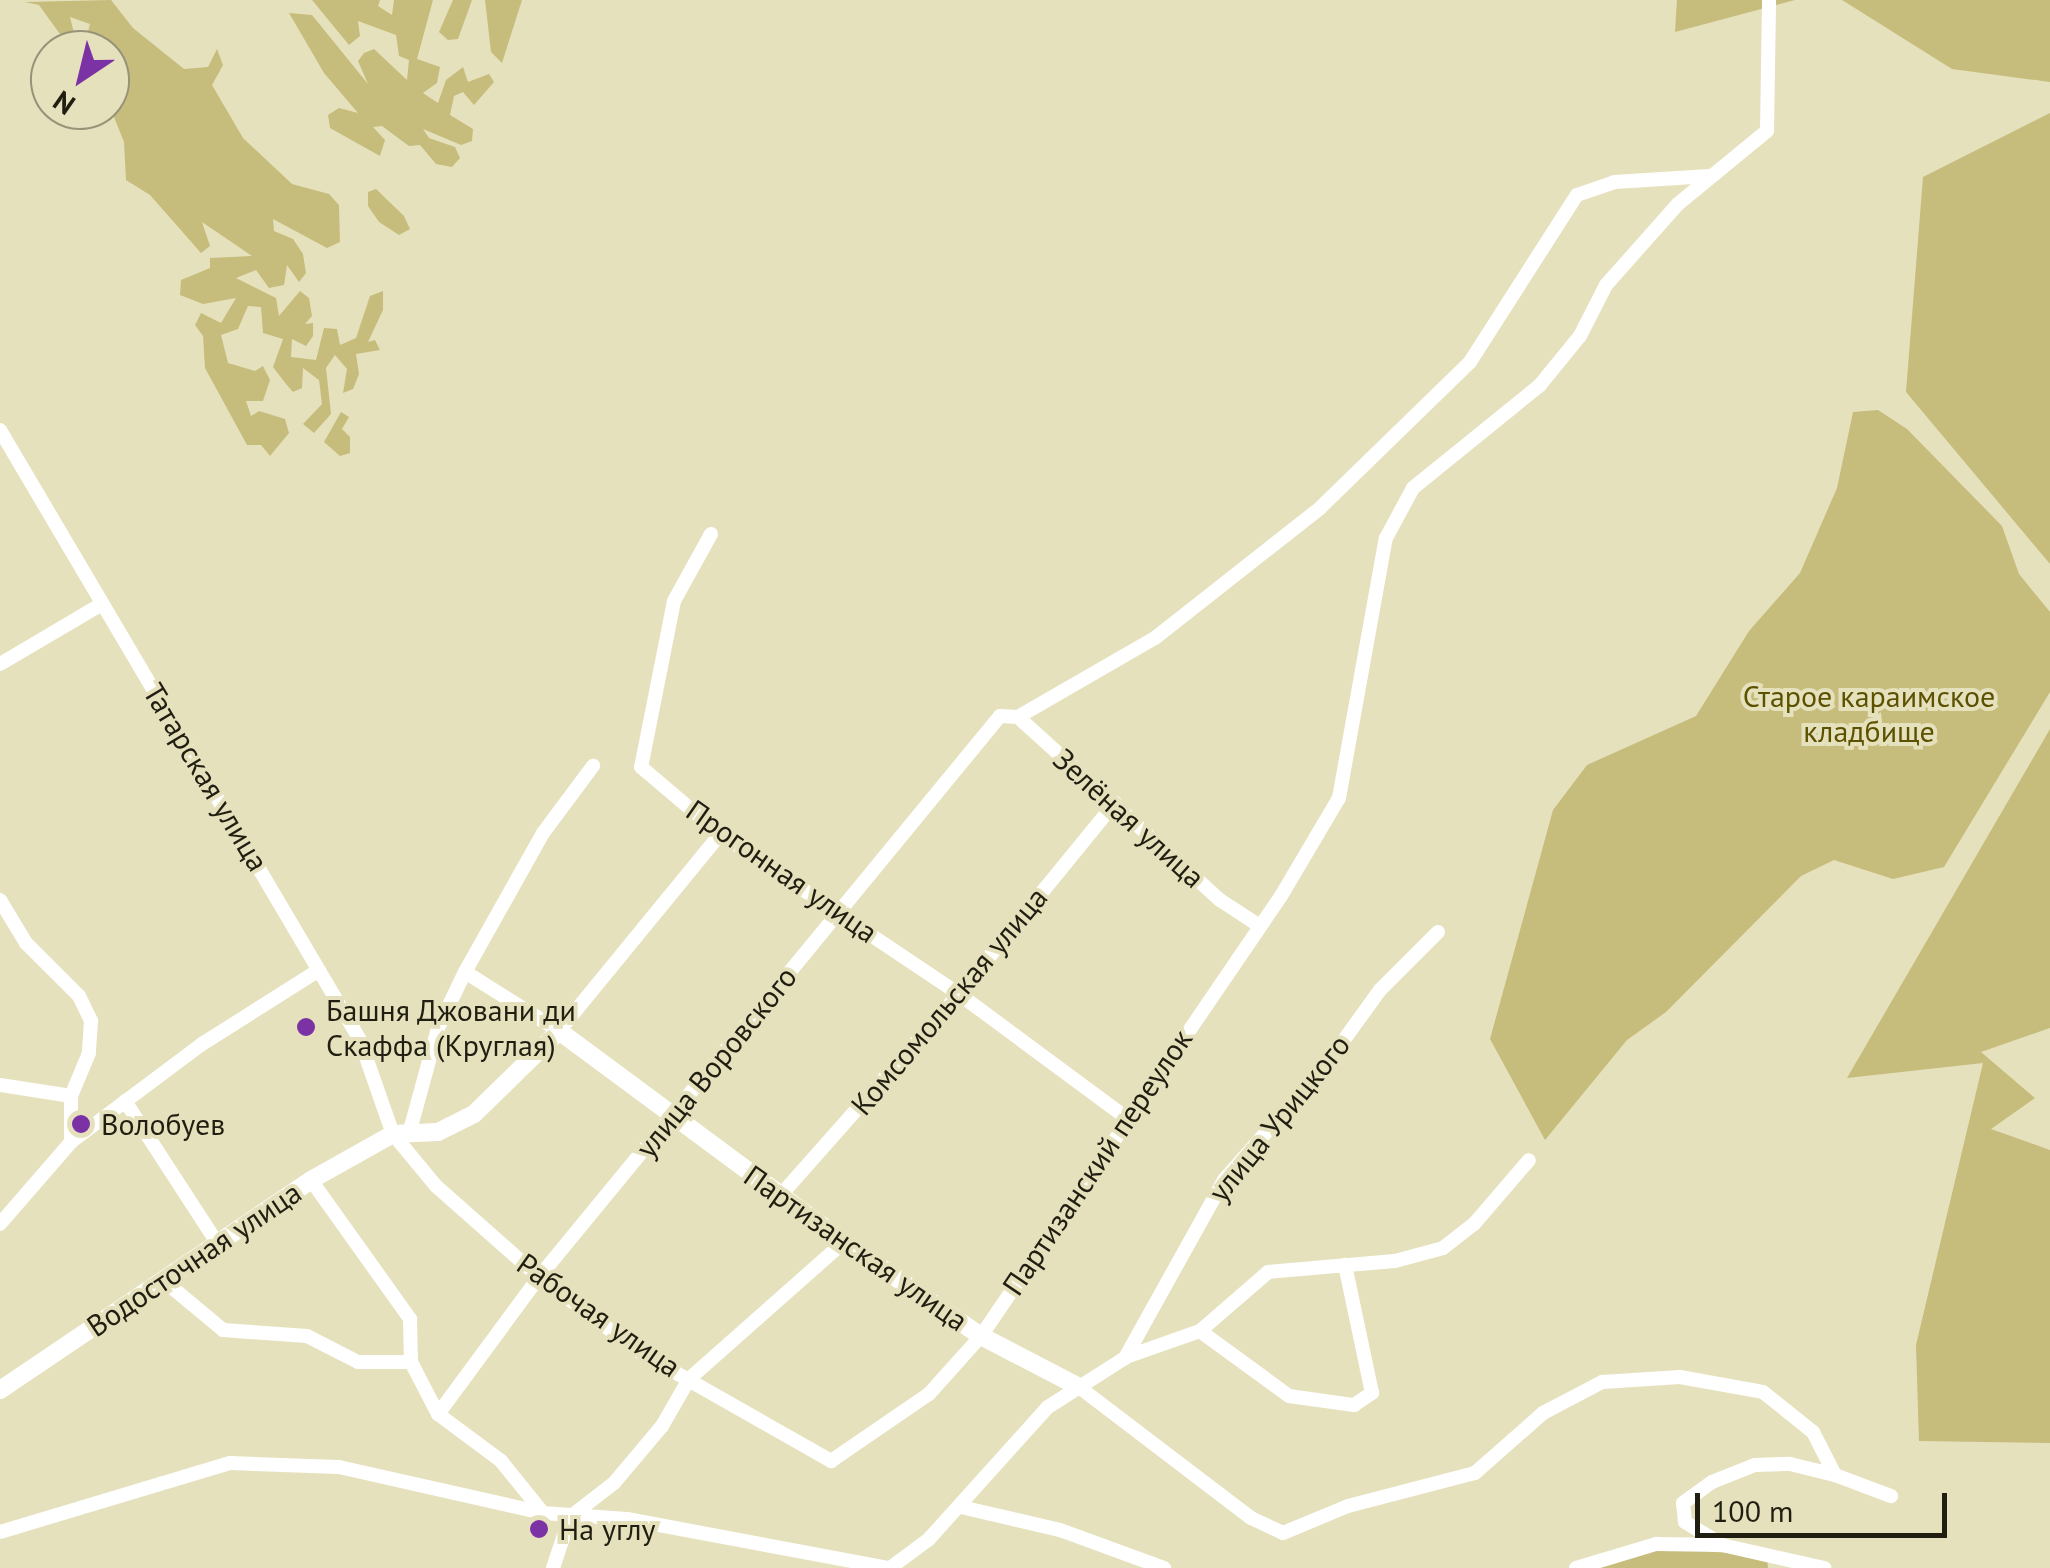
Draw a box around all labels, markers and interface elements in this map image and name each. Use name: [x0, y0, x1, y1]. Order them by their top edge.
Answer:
north arrow: [30, 30, 130, 130]
text: N: [46, 83, 82, 124]
street label: Татарская улица: [136, 677, 276, 877]
park label: Старое караимское кладбище: [1743, 678, 1995, 748]
street label: Зелёная улица: [1046, 741, 1212, 895]
street label: Прогонная улица: [680, 792, 884, 950]
street label: Комсомольская улица: [843, 880, 1055, 1122]
street label: улица Воровского: [628, 959, 804, 1165]
place label: Башня Джовани ди Скаффа (Круглая): [326, 992, 577, 1062]
marker: Башня Джовани ди Скаффа (Круглая): [295, 1016, 317, 1038]
street label: Партизанский переулок: [995, 1022, 1199, 1302]
street label: улица Урицкого: [1200, 1027, 1358, 1209]
place label: Волобуев: [101, 1106, 225, 1142]
marker: Волобуев: [70, 1113, 92, 1135]
street label: Партизанская улица: [737, 1157, 975, 1339]
street label: Водосточная улица: [80, 1174, 308, 1344]
street label: Рабочая улица: [510, 1245, 688, 1385]
scale bar: [1700, 1473, 1952, 1535]
text: 100 m: [1712, 1491, 1793, 1530]
place label: На углу: [559, 1511, 656, 1547]
marker: На углу: [528, 1518, 550, 1540]

